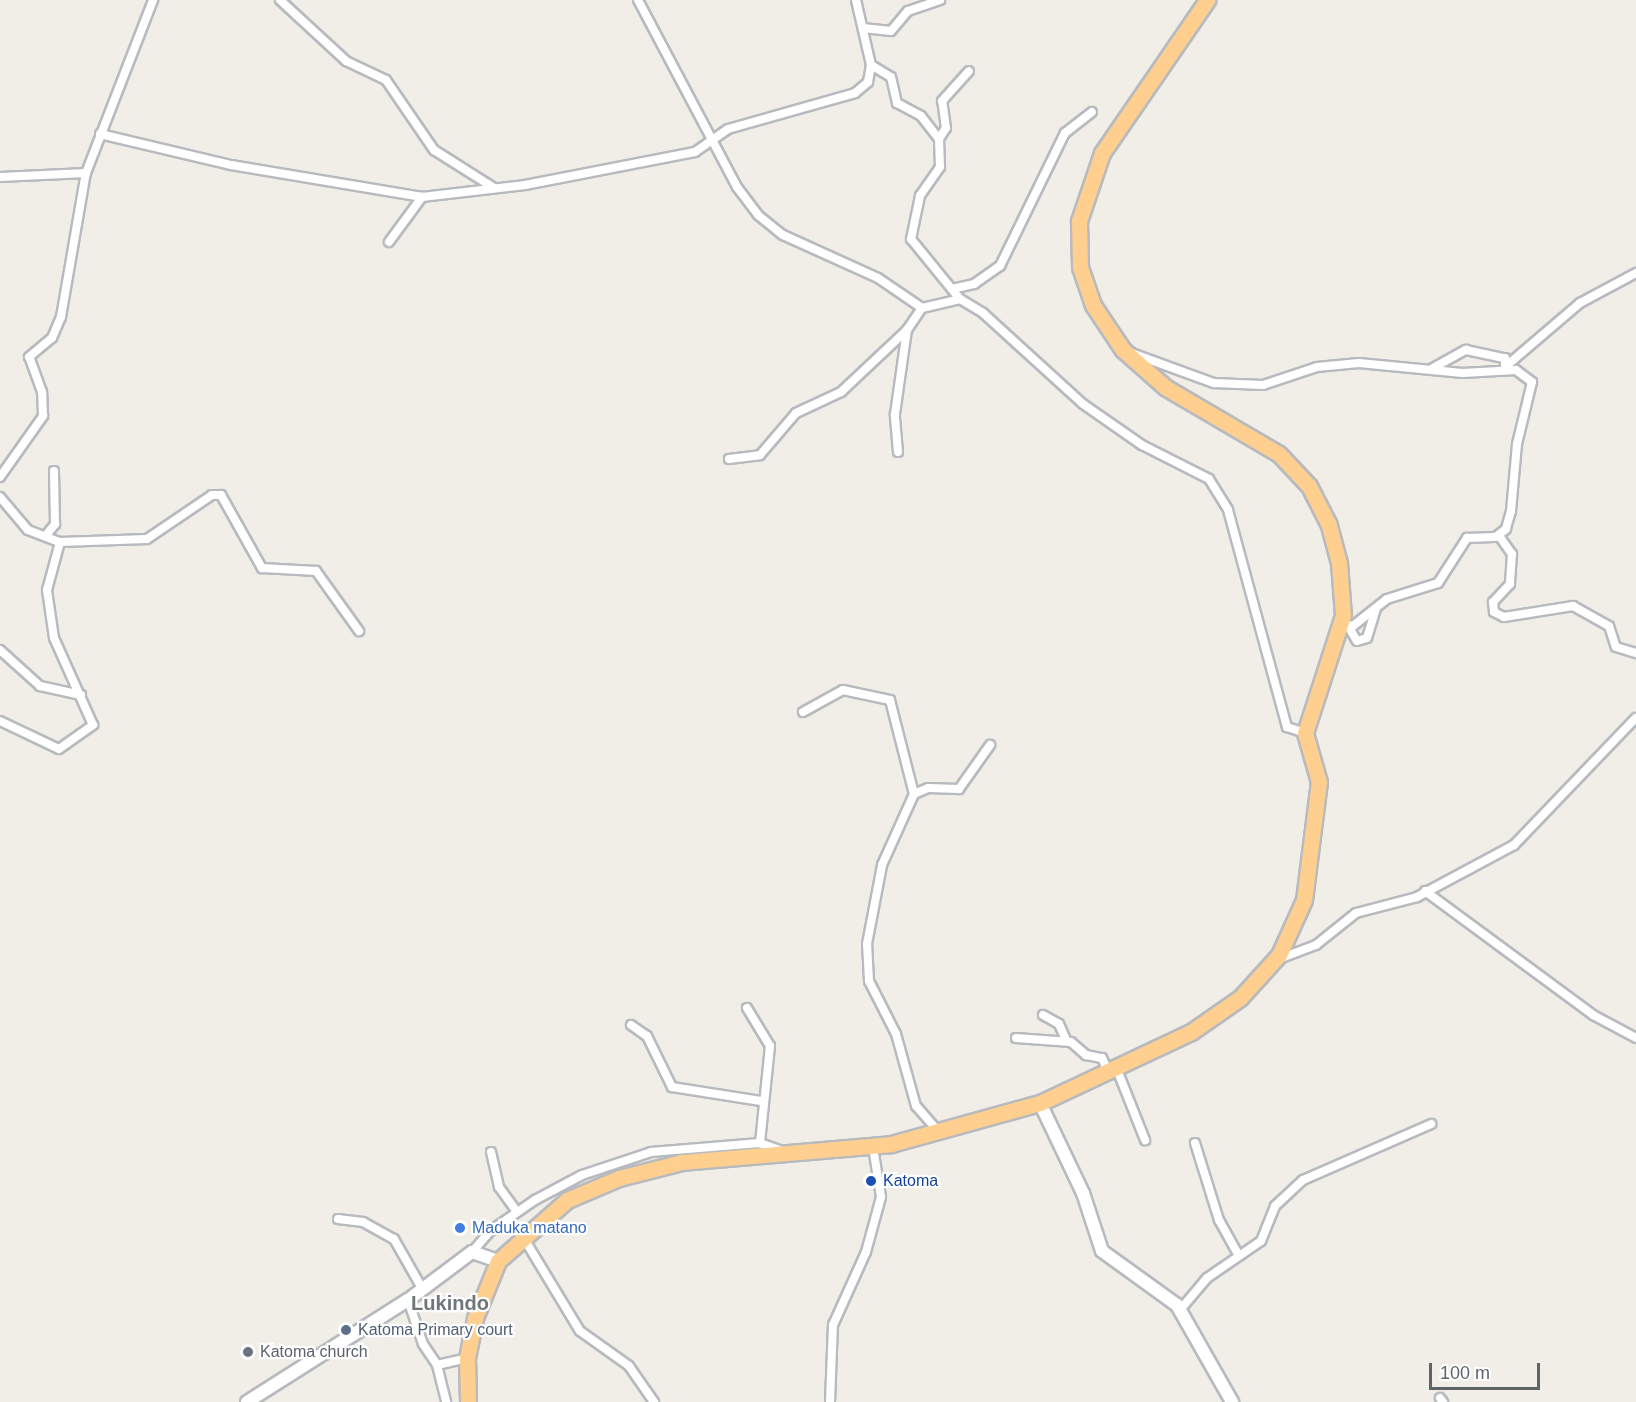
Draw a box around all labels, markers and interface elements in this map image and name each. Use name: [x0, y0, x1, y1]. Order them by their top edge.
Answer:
place label: Katoma: [883, 1171, 938, 1191]
marker: Katoma: [864, 1174, 878, 1188]
place label: Maduka matano: [472, 1218, 587, 1238]
marker: Maduka matano: [453, 1221, 467, 1235]
district label: Lukindo: [411, 1291, 489, 1315]
place label: Katoma Primary court: [358, 1320, 513, 1340]
marker: Katoma Primary court: [339, 1323, 353, 1337]
place label: Katoma church: [260, 1342, 368, 1362]
marker: Katoma church: [241, 1345, 255, 1359]
scale bar: [1432, 1351, 1543, 1389]
text: 100 m: [1440, 1363, 1490, 1383]

